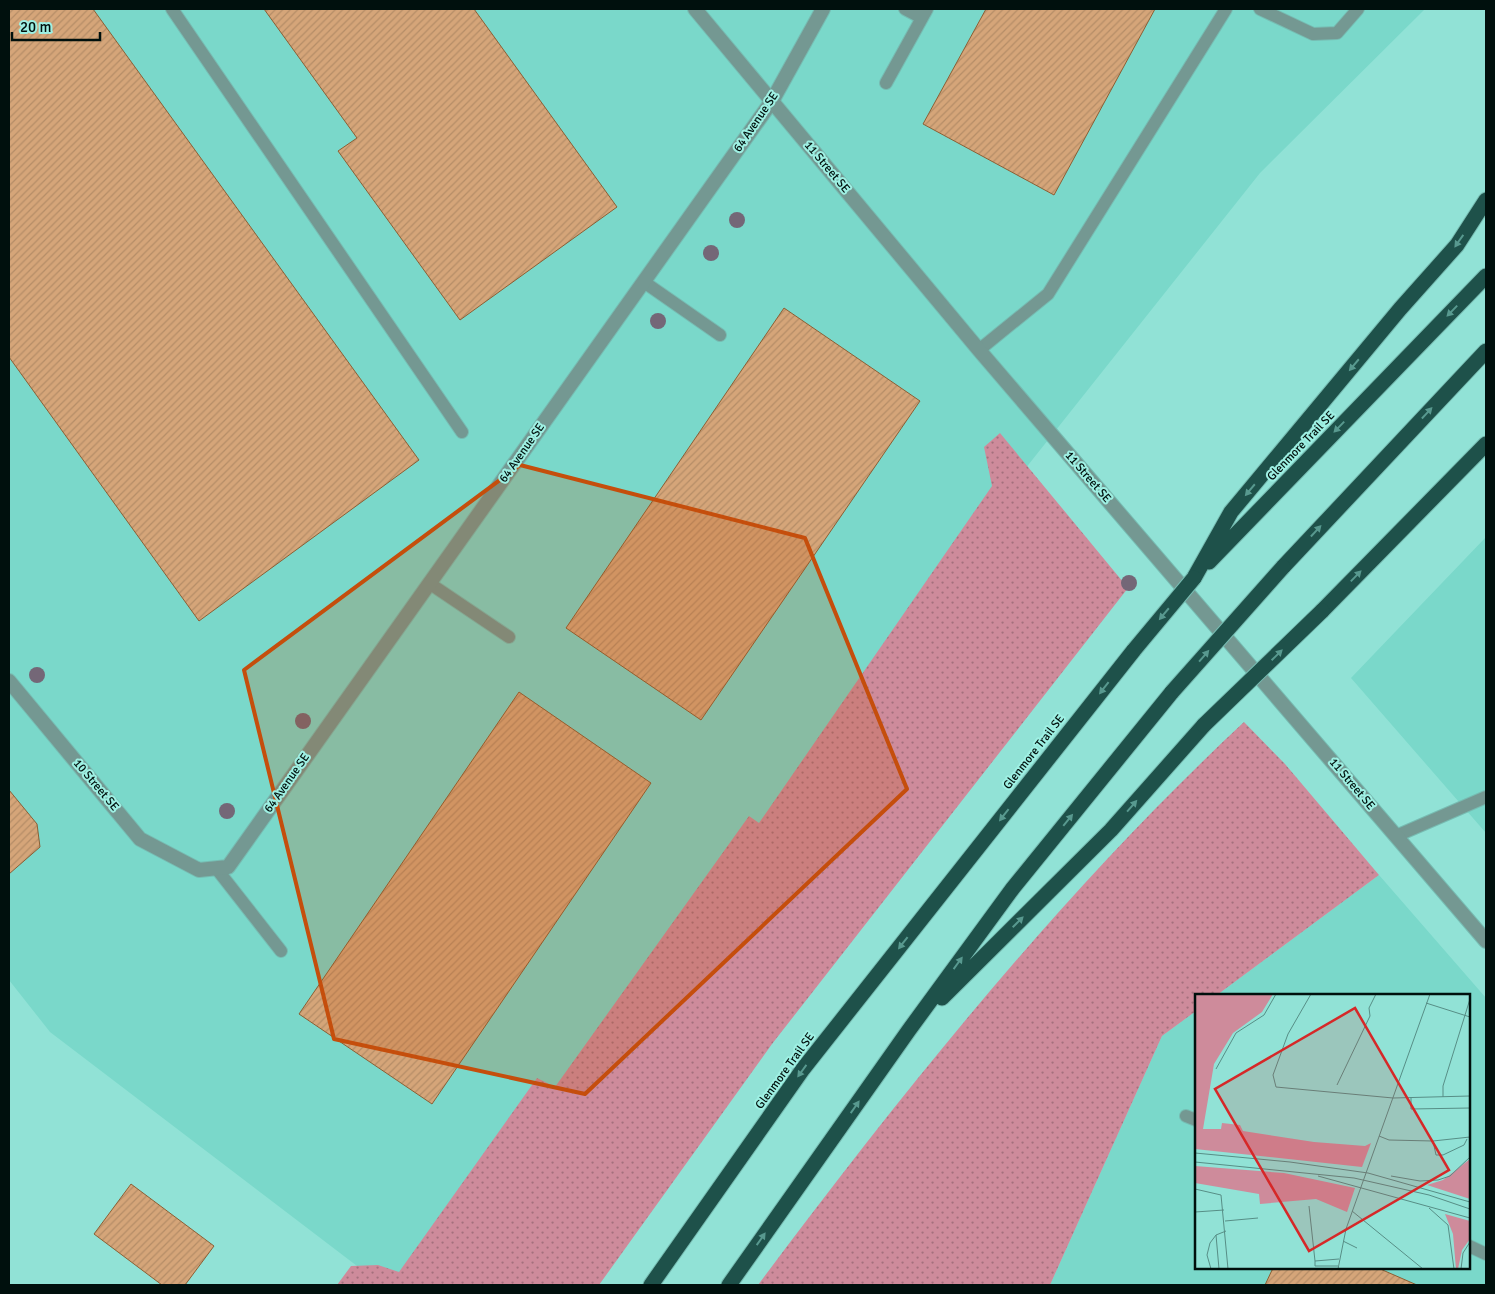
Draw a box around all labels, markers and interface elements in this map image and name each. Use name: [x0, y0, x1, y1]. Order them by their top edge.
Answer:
scale bar: [12, 10, 100, 42]
text: 20 m: [20, 18, 51, 36]
street label: 64 Avenue SE: [730, 89, 782, 155]
street label: 11 Street SE: [801, 138, 853, 196]
one-way arrow: [1454, 234, 1464, 248]
one-way arrow: [1446, 304, 1458, 316]
one-way arrow: [1348, 358, 1360, 370]
one-way arrow: [1421, 407, 1433, 419]
street label: Glenmore Trail SE: [1264, 408, 1338, 484]
street label: 64 Avenue SE: [496, 420, 548, 486]
one-way arrow: [1333, 421, 1345, 433]
street label: 11 Street SE: [1062, 448, 1114, 506]
one-way arrow: [1244, 483, 1256, 495]
one-way arrow: [1310, 526, 1322, 538]
one-way arrow: [1350, 570, 1362, 582]
one-way arrow: [1159, 607, 1170, 620]
one-way arrow: [1199, 649, 1210, 662]
one-way arrow: [1270, 649, 1282, 661]
one-way arrow: [1099, 681, 1110, 694]
street label: Glenmore Trail SE: [1000, 711, 1068, 792]
street label: 64 Avenue SE: [261, 750, 313, 816]
street label: 11 Street SE: [1326, 755, 1378, 813]
street label: 10 Street SE: [70, 756, 122, 814]
one-way arrow: [1126, 801, 1138, 813]
one-way arrow: [998, 808, 1009, 821]
one-way arrow: [1062, 814, 1073, 827]
one-way arrow: [1012, 916, 1024, 928]
one-way arrow: [897, 936, 908, 949]
one-way arrow: [953, 957, 964, 970]
inset map: [1195, 994, 1470, 1269]
street label: Glenmore Trail SE: [752, 1030, 818, 1112]
one-way arrow: [797, 1064, 808, 1077]
one-way arrow: [850, 1100, 860, 1114]
one-way arrow: [756, 1233, 766, 1246]

